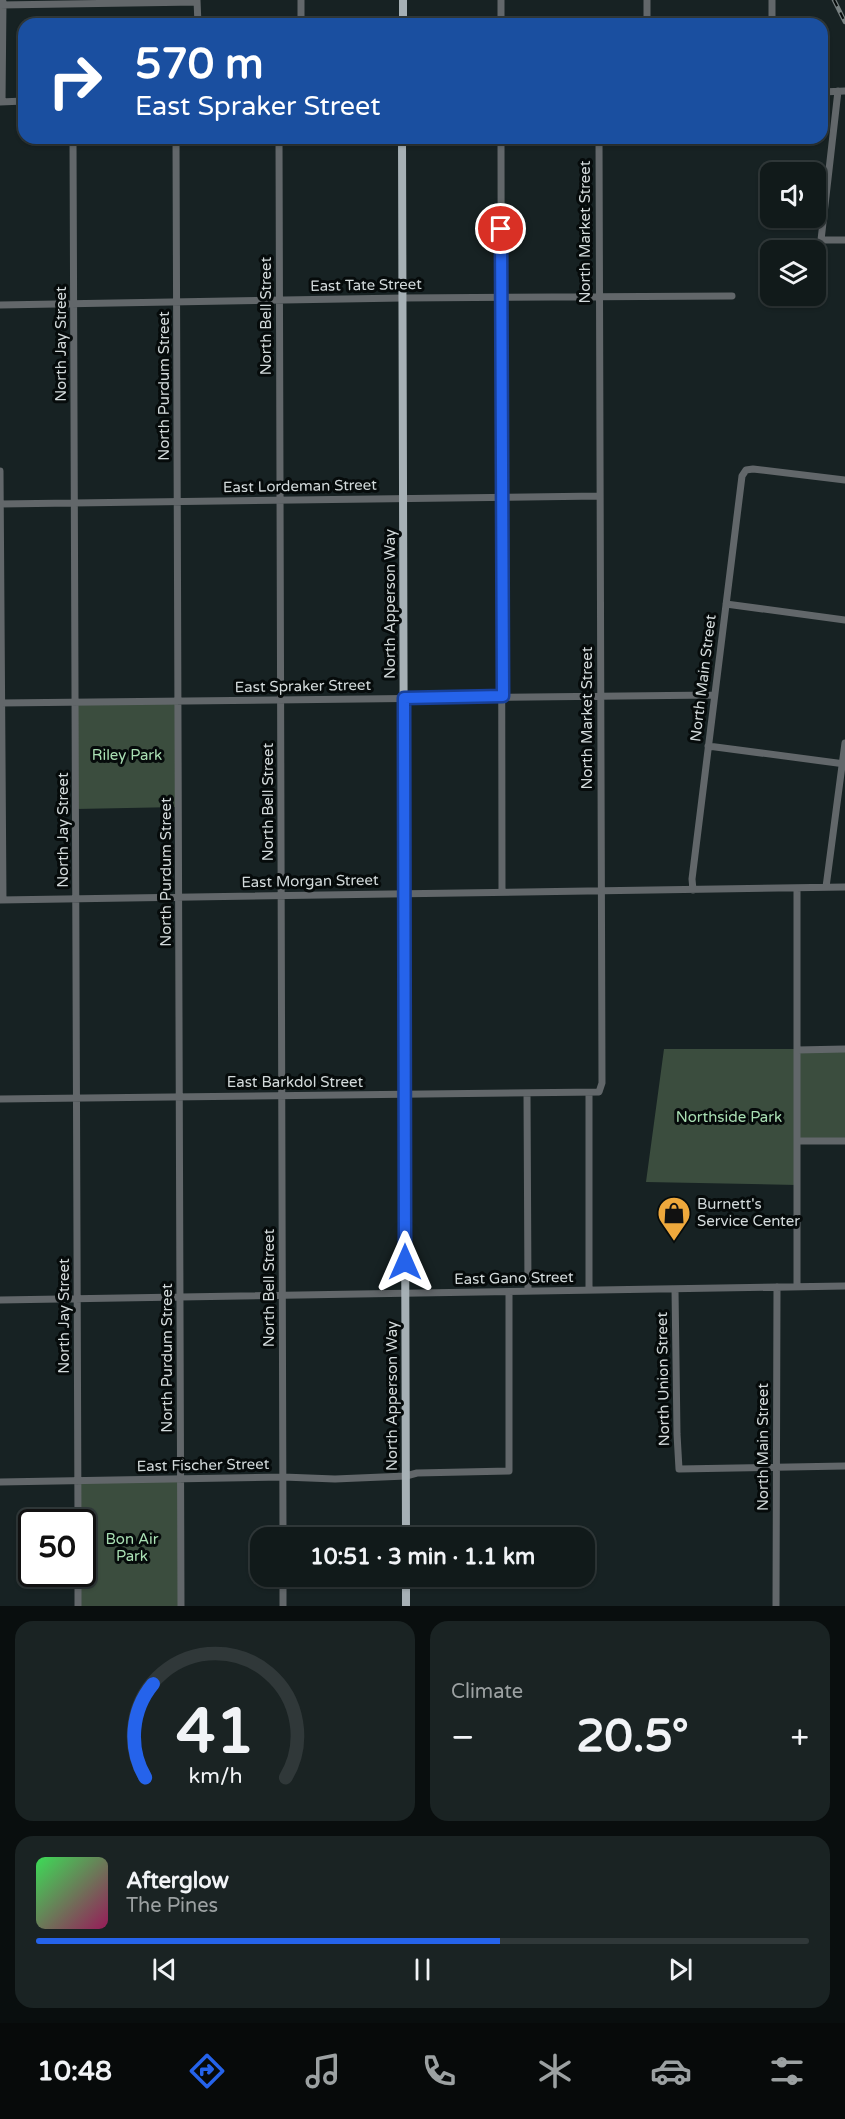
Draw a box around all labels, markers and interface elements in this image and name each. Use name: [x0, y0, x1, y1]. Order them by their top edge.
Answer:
text: 570 m: [135, 39, 264, 90]
icon: right: [36, 42, 114, 120]
text: East Spraker Street: [135, 90, 381, 123]
street label: North Market Street: [576, 160, 594, 304]
map controls: [760, 162, 826, 306]
button: sound: [760, 162, 826, 228]
pin: [475, 203, 526, 254]
icon: arrive: [484, 212, 517, 245]
button: layers: [760, 240, 826, 306]
street label: North Bell Street: [257, 256, 275, 375]
street label: East Tate Street: [310, 275, 422, 295]
street label: North Jay Street: [52, 286, 70, 402]
street label: North Purdum Street: [155, 311, 173, 461]
street label: East Lordeman Street: [223, 476, 377, 496]
street label: North Apperson Way: [381, 529, 399, 679]
street label: North Main Street: [686, 613, 720, 743]
street label: North Market Street: [578, 646, 596, 790]
street label: East Spraker Street: [235, 676, 372, 696]
street label: North Bell Street: [259, 742, 277, 861]
park label: Riley Park: [92, 746, 162, 764]
street label: North Jay Street: [54, 772, 72, 888]
street label: North Purdum Street: [157, 797, 175, 947]
street label: East Morgan Street: [241, 871, 379, 891]
street label: East Barkdol Street: [227, 1073, 363, 1091]
park label: Northside Park: [676, 1108, 782, 1126]
shop icon: Burnett's Service Center: [656, 1195, 692, 1242]
place label: Burnett's Service Center: [697, 1195, 800, 1230]
street label: North Bell Street: [260, 1228, 278, 1347]
position arrow: [373, 1230, 437, 1294]
street label: North Jay Street: [55, 1258, 73, 1374]
street label: East Gano Street: [454, 1268, 574, 1288]
street label: North Purdum Street: [158, 1283, 176, 1433]
street label: North Union Street: [653, 1311, 673, 1446]
street label: North Apperson Way: [383, 1321, 401, 1471]
street label: North Main Street: [754, 1383, 772, 1511]
street label: East Fischer Street: [137, 1455, 270, 1475]
speed limit sign: 50: [18, 1509, 96, 1587]
park label: Bon Air Park: [105, 1530, 159, 1565]
text: 10:51 · 3 min · 1.1 km: [310, 1544, 535, 1570]
text: Climate: [451, 1680, 523, 1704]
text: 41: [176, 1695, 254, 1770]
text: 20.5°: [576, 1710, 689, 1764]
text: −: [451, 1718, 475, 1757]
text: +: [790, 1718, 809, 1757]
text: km/h: [188, 1763, 242, 1789]
text: Afterglow: [126, 1868, 229, 1894]
text: The Pines: [126, 1894, 218, 1918]
icon: previous: [148, 1953, 181, 1986]
icon: pause: [406, 1953, 439, 1986]
icon: next: [664, 1953, 697, 1986]
icon: directions: [186, 2050, 228, 2092]
icon: music: [302, 2050, 344, 2092]
icon: phone: [418, 2050, 460, 2092]
icon: climate: [534, 2050, 576, 2092]
icon: car: [650, 2050, 692, 2092]
icon: filters: [766, 2050, 808, 2092]
text: 10:48: [37, 2055, 112, 2088]

